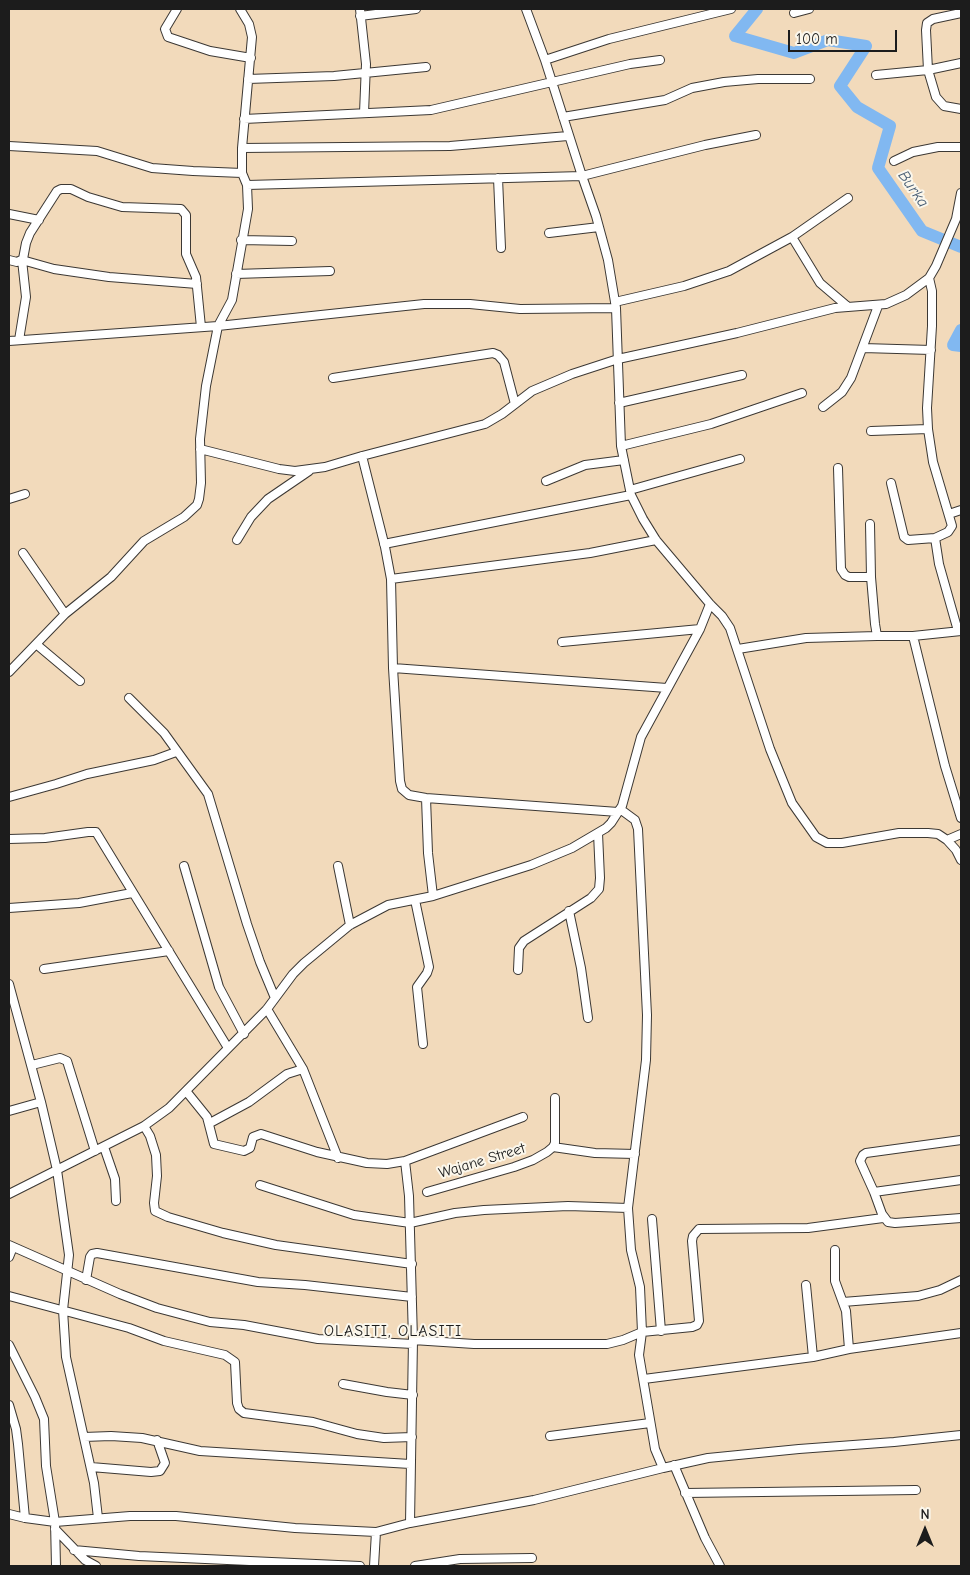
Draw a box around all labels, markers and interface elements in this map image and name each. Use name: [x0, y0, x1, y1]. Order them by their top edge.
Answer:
scale bar: [790, 20, 899, 52]
text: 100 m: [796, 30, 838, 48]
water label: Burka: [893, 167, 933, 211]
street label: Wajane Street: [437, 1139, 527, 1183]
district label: OLASITI, OLASITI: [322, 1321, 464, 1341]
north arrow: [900, 1505, 950, 1555]
text: N: [920, 1506, 930, 1523]

